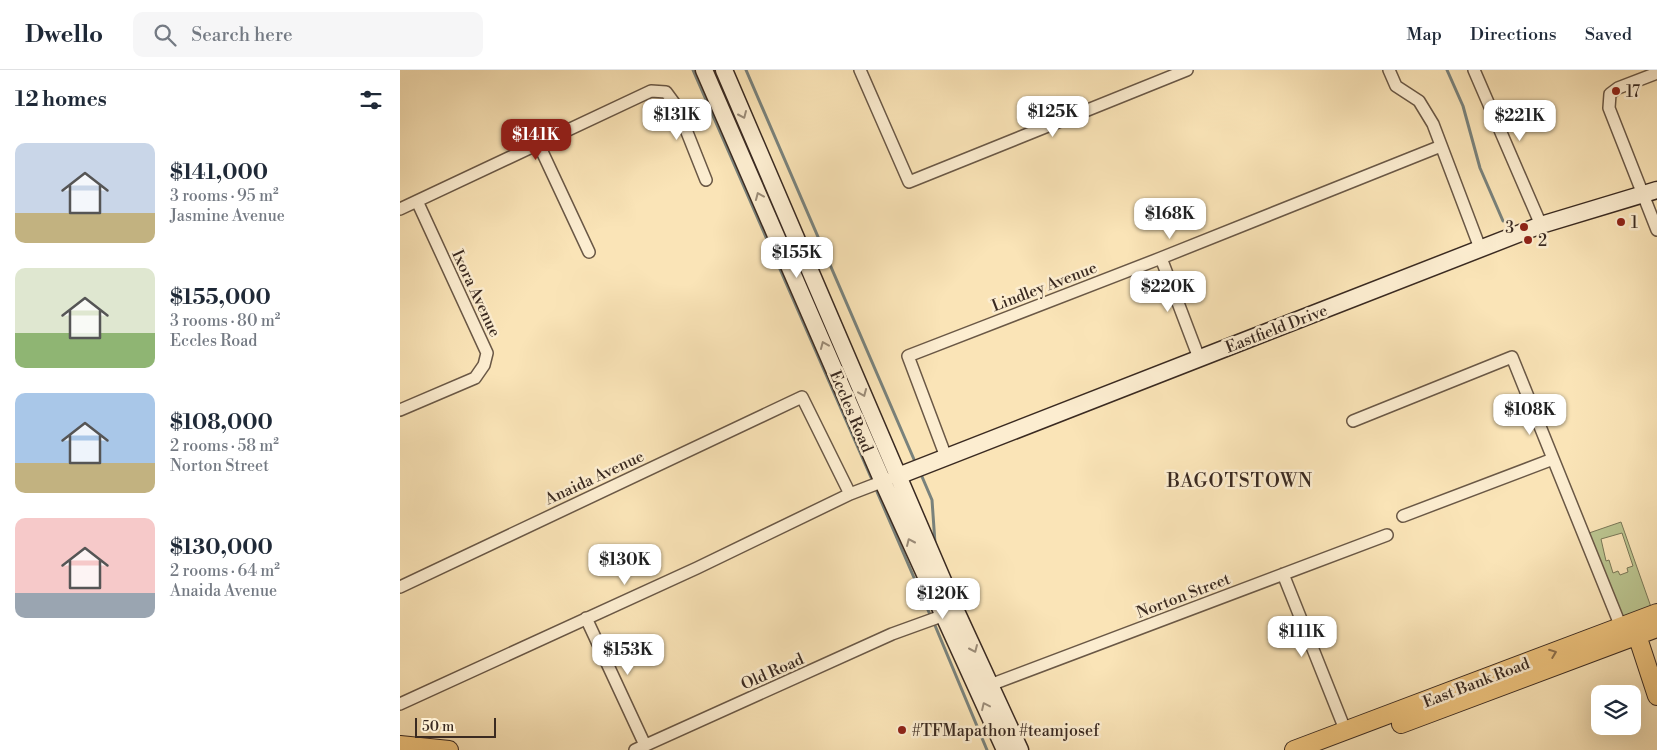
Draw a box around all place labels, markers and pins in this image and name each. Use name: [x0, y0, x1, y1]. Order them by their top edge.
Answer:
place label: 17: [1626, 82, 1640, 102]
marker: 17: [1610, 85, 1622, 97]
pin: $125K: [1018, 96, 1088, 138]
pin: $131K: [642, 98, 712, 141]
pin: $221K: [1485, 100, 1555, 142]
pin: $141K: [501, 118, 571, 161]
pin: $168K: [1135, 198, 1205, 240]
place label: 1: [1631, 213, 1638, 233]
marker: 1: [1615, 216, 1627, 228]
place label: 3: [1505, 218, 1514, 238]
marker: 3: [1518, 221, 1530, 233]
place label: 2: [1538, 231, 1547, 251]
marker: 2: [1522, 234, 1534, 246]
pin: $155K: [762, 236, 832, 279]
pin: $220K: [1133, 270, 1203, 313]
pin: $108K: [1495, 394, 1565, 436]
pin: $130K: [590, 544, 660, 586]
pin: $120K: [908, 578, 978, 620]
pin: $111K: [1267, 616, 1337, 658]
pin: $153K: [593, 634, 663, 676]
place label: #TFMapathon #teamjosef: [912, 721, 1100, 741]
marker: #TFMapathon #teamjosef: [896, 724, 908, 736]

